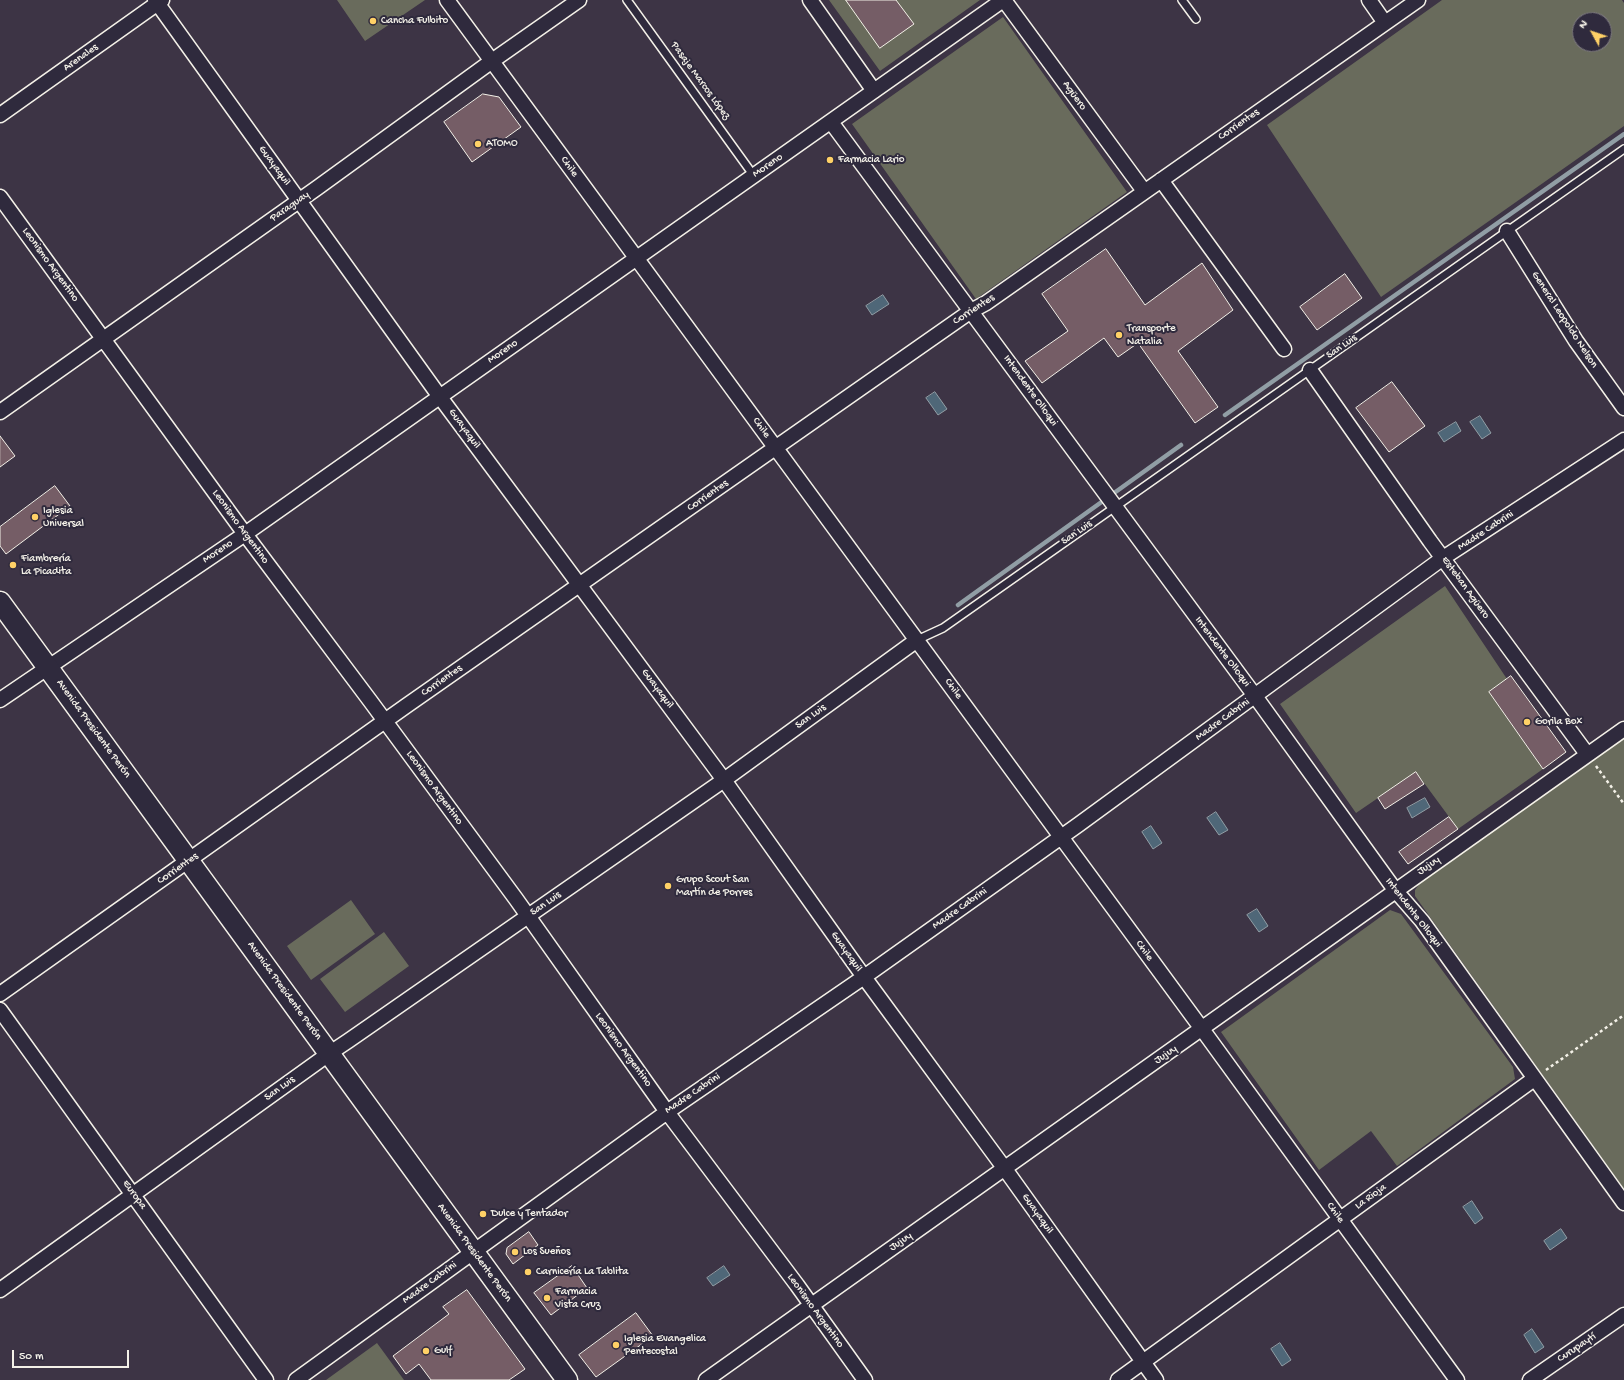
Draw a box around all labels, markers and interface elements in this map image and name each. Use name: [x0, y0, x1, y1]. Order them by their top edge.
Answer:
north arrow: [1572, 12, 1612, 52]
place label: Cancha Fulbito: [381, 14, 448, 28]
marker: Cancha Fulbito: [368, 16, 378, 26]
text: N: [1577, 18, 1590, 32]
street label: Pasaje Marcos López: [667, 39, 733, 123]
street label: Arenales: [61, 41, 101, 75]
street label: Agüero: [1059, 79, 1089, 113]
street label: Corrientes: [1216, 106, 1262, 144]
place label: ATOMO: [486, 137, 518, 151]
marker: ATOMO: [473, 139, 483, 149]
street label: Guayaquil: [255, 143, 293, 189]
street label: Moreno: [750, 151, 786, 181]
place label: Farmacia Lario: [838, 153, 905, 167]
street label: Chile: [557, 154, 581, 180]
marker: Farmacia Lario: [825, 155, 835, 165]
street label: Paraguay: [268, 189, 312, 225]
street label: Leonismo Argentino: [19, 225, 81, 305]
street label: General Leopoldo Nelson: [1528, 269, 1600, 371]
street label: Corrientes: [951, 292, 997, 328]
place label: Transporte Natalia: [1127, 322, 1176, 348]
marker: Transporte Natalia: [1114, 330, 1124, 340]
street label: San Luis: [1324, 332, 1360, 362]
street label: Moreno: [485, 337, 521, 367]
street label: Intendente Olloqui: [1000, 353, 1060, 429]
street label: Guayaquil: [445, 406, 483, 452]
street label: Chile: [749, 415, 773, 441]
street label: Corrientes: [685, 477, 731, 515]
street label: Leonismo Argentino: [209, 487, 271, 567]
place label: Iglesia Universal: [43, 504, 84, 530]
street label: Madre Cabrini: [1456, 508, 1516, 554]
marker: Iglesia Universal: [30, 512, 40, 522]
street label: San Luis: [1059, 518, 1095, 548]
street label: Moreno: [200, 537, 236, 567]
place label: Fiambrería La Picadita: [21, 552, 71, 578]
street label: Esteban Agüero: [1438, 554, 1492, 622]
marker: Fiambrería La Picadita: [8, 560, 18, 570]
street label: Intendente Olloqui: [1191, 614, 1253, 690]
street label: Corrientes: [419, 662, 465, 700]
street label: Guayaquil: [638, 667, 676, 711]
street label: Chile: [941, 676, 965, 702]
street label: Avenida Presidente Perón: [53, 677, 133, 781]
street label: Madre Cabrini: [1193, 696, 1253, 744]
street label: San Luis: [793, 701, 829, 733]
place label: Gorila Box: [1535, 715, 1582, 729]
marker: Gorila Box: [1522, 717, 1532, 727]
street label: Leonismo Argentino: [403, 748, 465, 828]
street label: Corrientes: [155, 850, 201, 888]
street label: Jujuy: [1415, 853, 1443, 879]
place label: Grupo Scout San Martín de Porres: [676, 873, 752, 899]
street label: Intendente Olloqui: [1382, 876, 1444, 950]
marker: Grupo Scout San Martín de Porres: [663, 881, 673, 891]
street label: Madre Cabrini: [930, 885, 990, 933]
street label: San Luis: [528, 889, 564, 919]
street label: Guayaquil: [827, 929, 865, 975]
street label: Chile: [1132, 938, 1156, 964]
street label: Avenida Presidente Perón: [244, 939, 324, 1043]
street label: Leonismo Argentino: [592, 1010, 654, 1090]
street label: Jujuy: [1152, 1042, 1180, 1068]
street label: Madre Cabrini: [663, 1071, 723, 1117]
street label: San Luis: [262, 1073, 298, 1105]
street label: Europa: [119, 1178, 149, 1212]
street label: La Rioja: [1353, 1181, 1389, 1213]
street label: Guayaquil: [1018, 1191, 1056, 1237]
street label: Chile: [1323, 1200, 1347, 1226]
street label: Avenida Presidente Perón: [434, 1201, 514, 1305]
place label: Dulce y Tentador: [491, 1207, 568, 1221]
marker: Dulce y Tentador: [478, 1209, 488, 1219]
street label: Jujuy: [887, 1229, 915, 1255]
place label: Los Sueños: [523, 1245, 570, 1259]
marker: Los Sueños: [510, 1247, 520, 1257]
street label: Madre Cabrini: [400, 1259, 460, 1307]
place label: Carnicería La Tablita: [536, 1265, 628, 1279]
marker: Carnicería La Tablita: [523, 1267, 533, 1277]
street label: Leonismo Argentino: [784, 1271, 846, 1351]
place label: Farmacia Vista Cruz: [555, 1285, 601, 1311]
marker: Farmacia Vista Cruz: [542, 1293, 552, 1303]
street label: Curupaytí: [1555, 1330, 1599, 1366]
place label: Iglesia Evangelica Pentecostal: [624, 1332, 706, 1358]
marker: Iglesia Evangelica Pentecostal: [611, 1340, 621, 1350]
scale bar: [14, 1342, 131, 1368]
place label: Gulf: [434, 1344, 452, 1358]
marker: Gulf: [421, 1346, 431, 1356]
text: 50 m: [19, 1350, 44, 1364]

